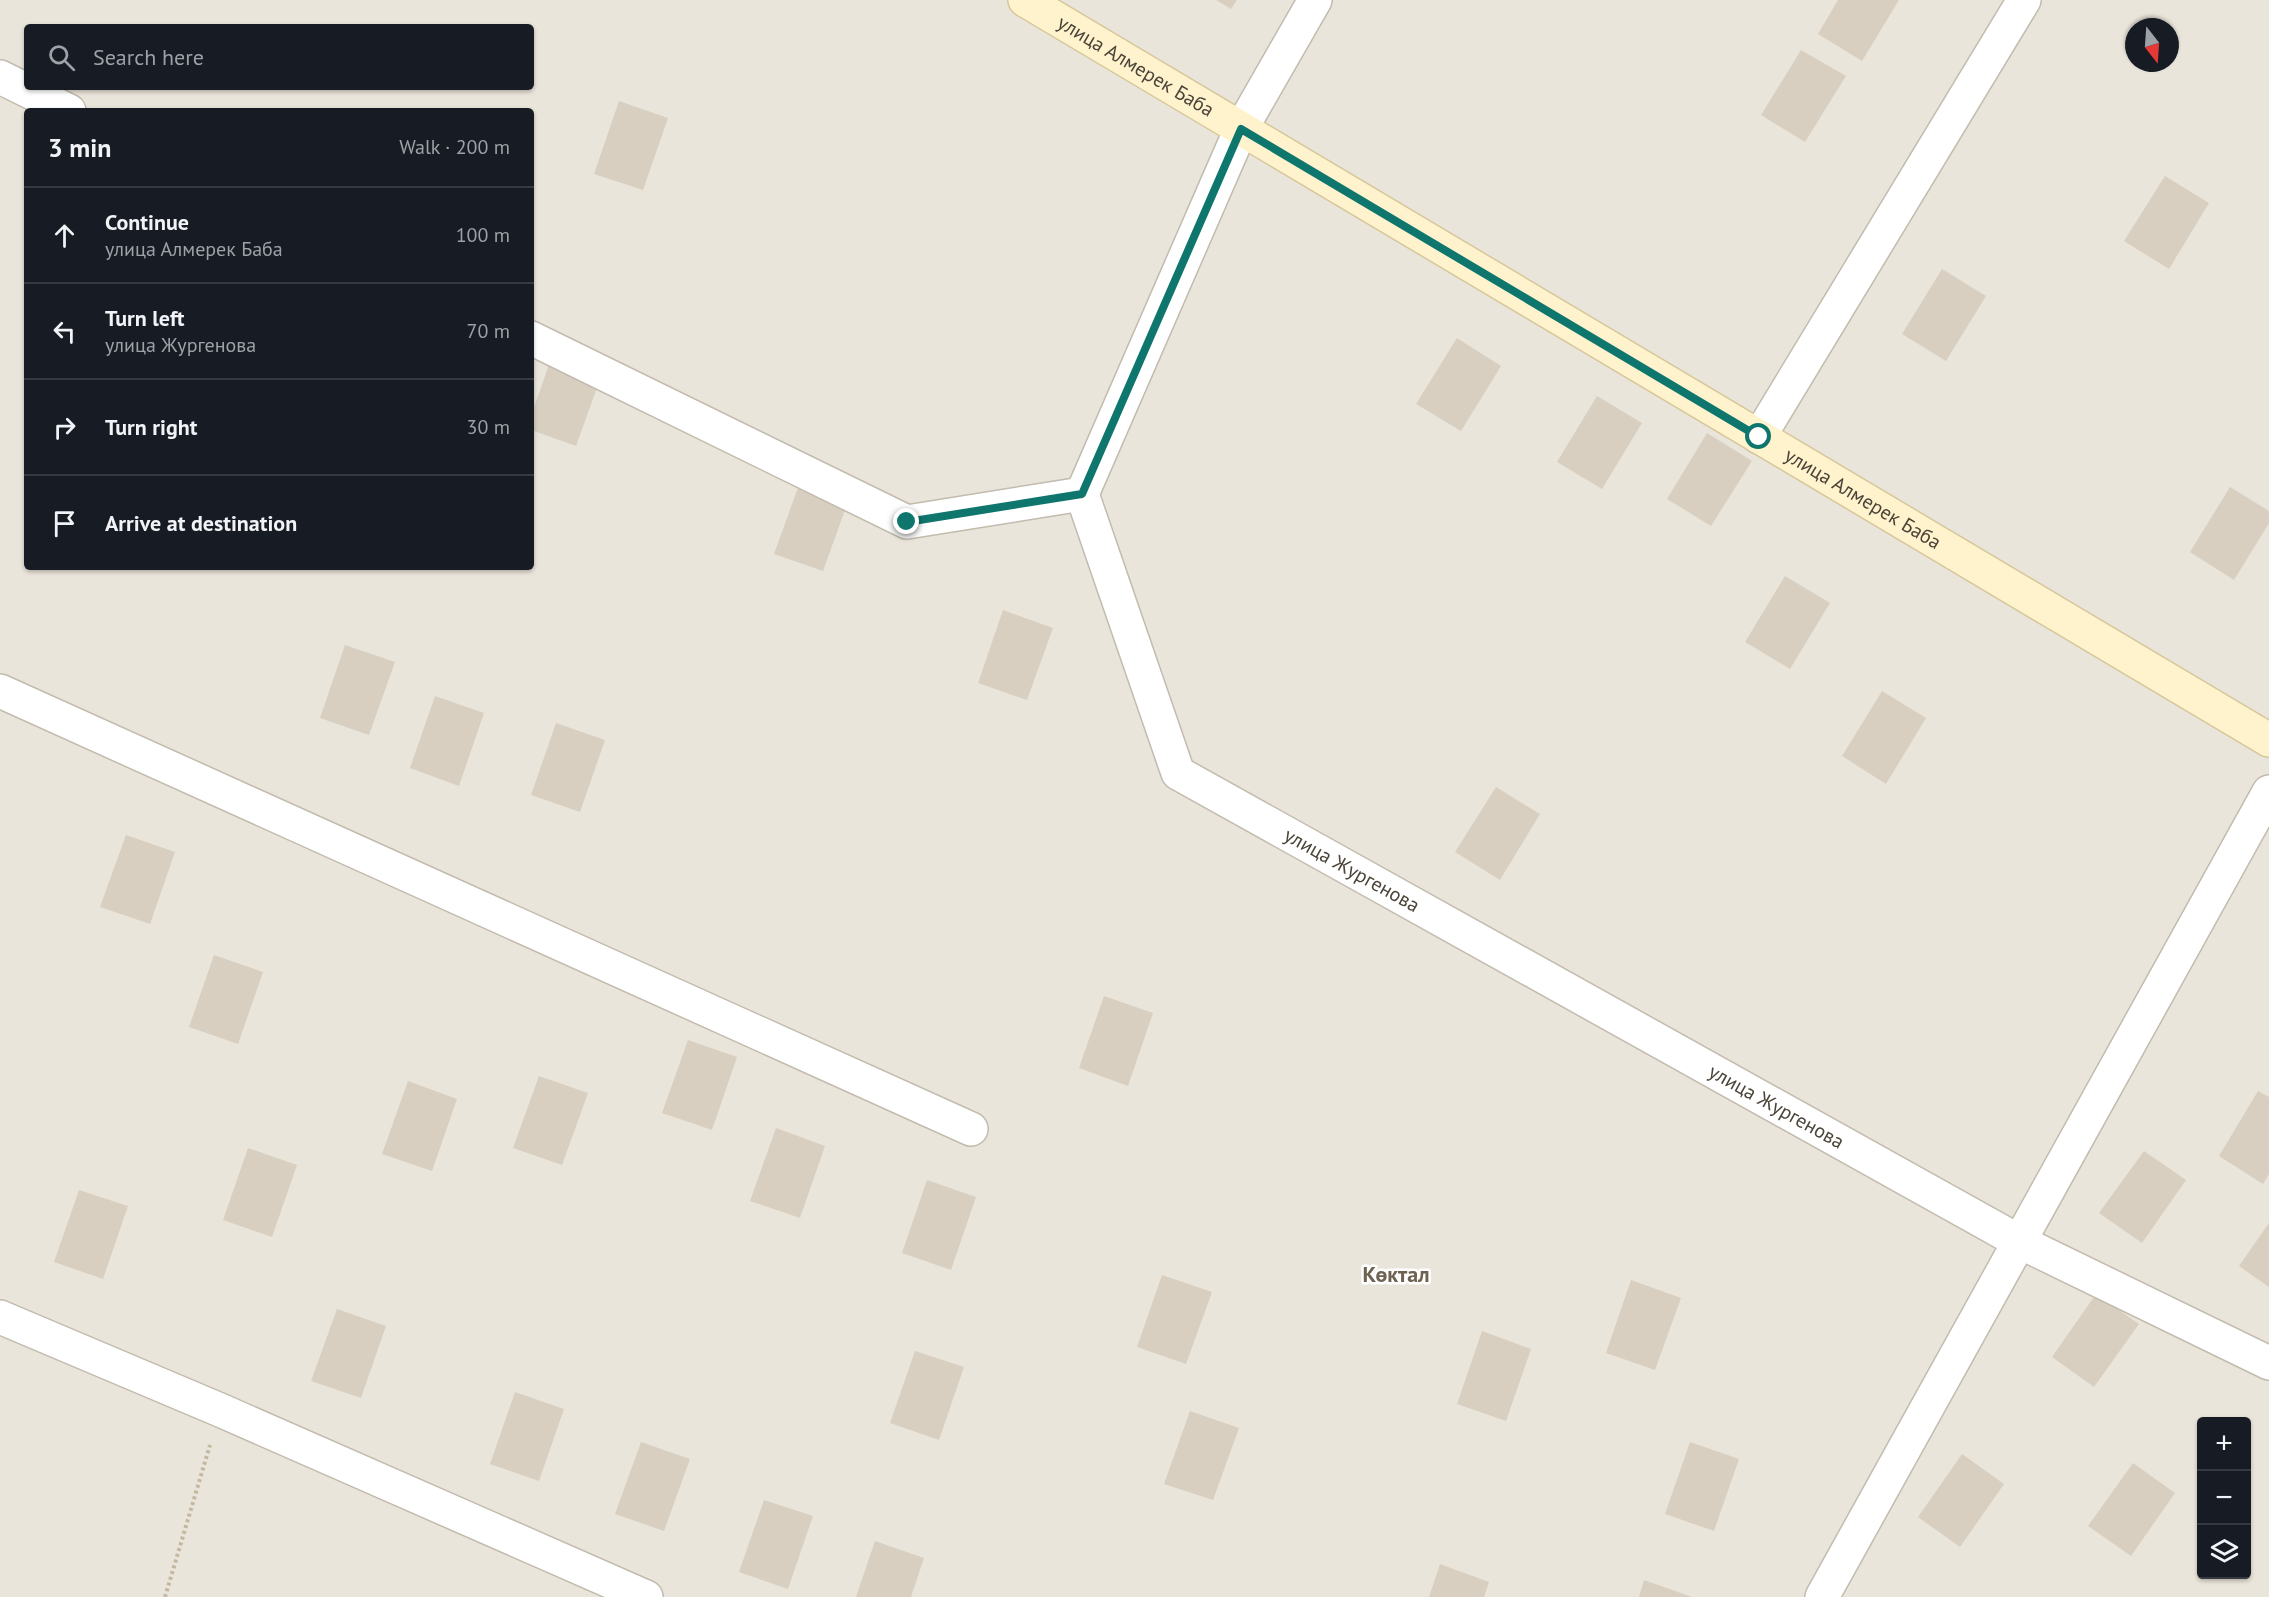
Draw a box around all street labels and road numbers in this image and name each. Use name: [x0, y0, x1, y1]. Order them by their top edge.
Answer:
street label: улица Алмерек Баба: [1053, 9, 1219, 123]
street label: улица Алмерек Баба: [1780, 442, 1946, 555]
street label: улица Жургенова: [1280, 822, 1424, 918]
street label: улица Жургенова: [1704, 1058, 1849, 1155]

